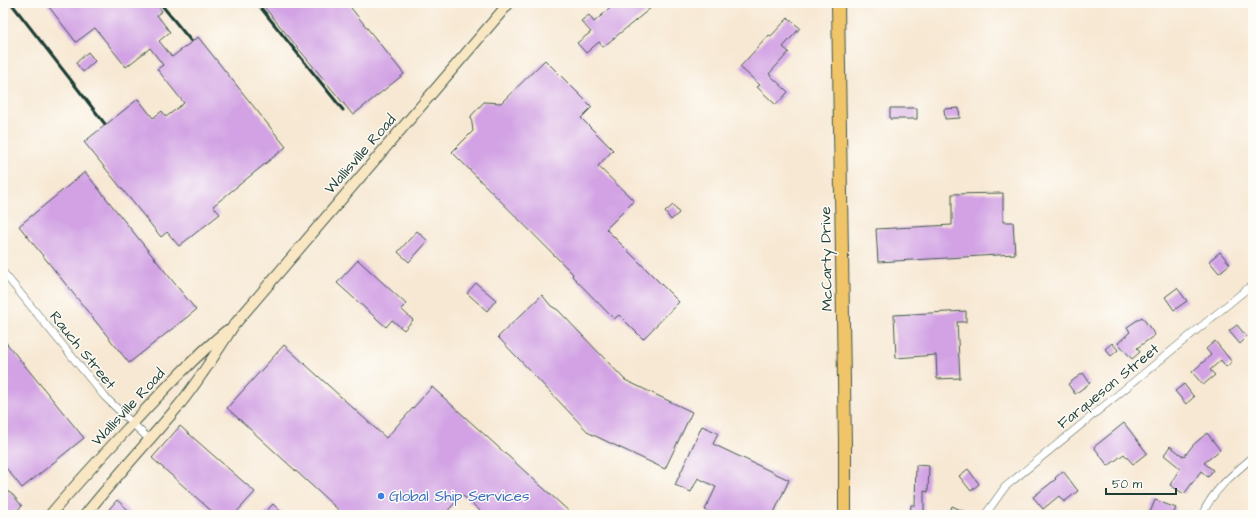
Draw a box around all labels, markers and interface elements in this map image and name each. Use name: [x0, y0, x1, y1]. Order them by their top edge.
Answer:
street label: Wallisville Road: [320, 110, 401, 199]
street label: McCarty Drive: [815, 206, 839, 312]
street label: Rauch Street: [45, 307, 121, 394]
street label: Farqueson Street: [1053, 339, 1164, 434]
street label: Wallisville Road: [87, 364, 170, 451]
scale bar: [1106, 470, 1176, 496]
text: 50 m: [1112, 476, 1143, 493]
place label: Global Ship Services: [389, 486, 530, 507]
marker: Global Ship Services: [376, 491, 386, 501]

